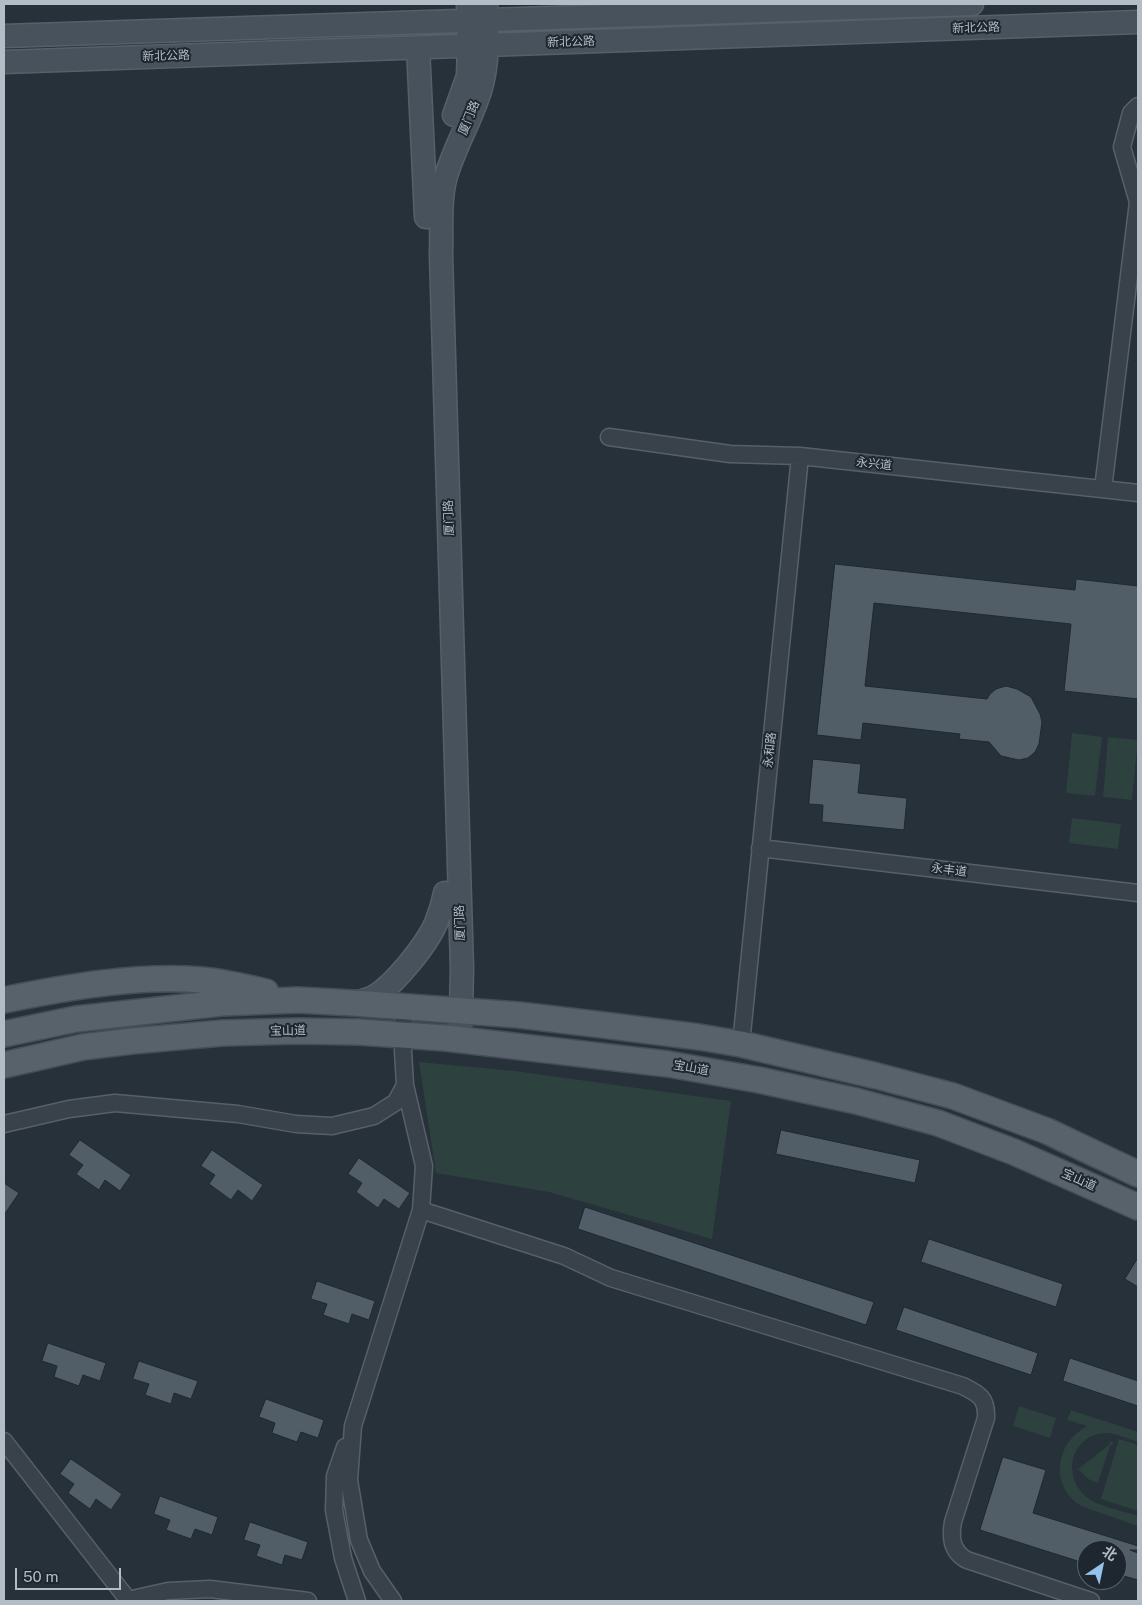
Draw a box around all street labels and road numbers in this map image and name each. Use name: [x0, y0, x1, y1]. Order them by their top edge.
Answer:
street label: 新北公路: [952, 20, 1000, 36]
street label: 新北公路: [547, 34, 595, 50]
street label: 新北公路: [142, 48, 190, 64]
street label: 厦门路: [456, 99, 482, 137]
street label: 永兴道: [855, 455, 893, 473]
street label: 厦门路: [441, 500, 457, 536]
street label: 永和路: [761, 731, 779, 769]
street label: 永丰道: [930, 861, 968, 879]
street label: 厦门路: [452, 905, 468, 941]
street label: 宝山道: [270, 1023, 306, 1039]
street label: 宝山道: [672, 1058, 710, 1078]
street label: 宝山道: [1060, 1166, 1098, 1194]

